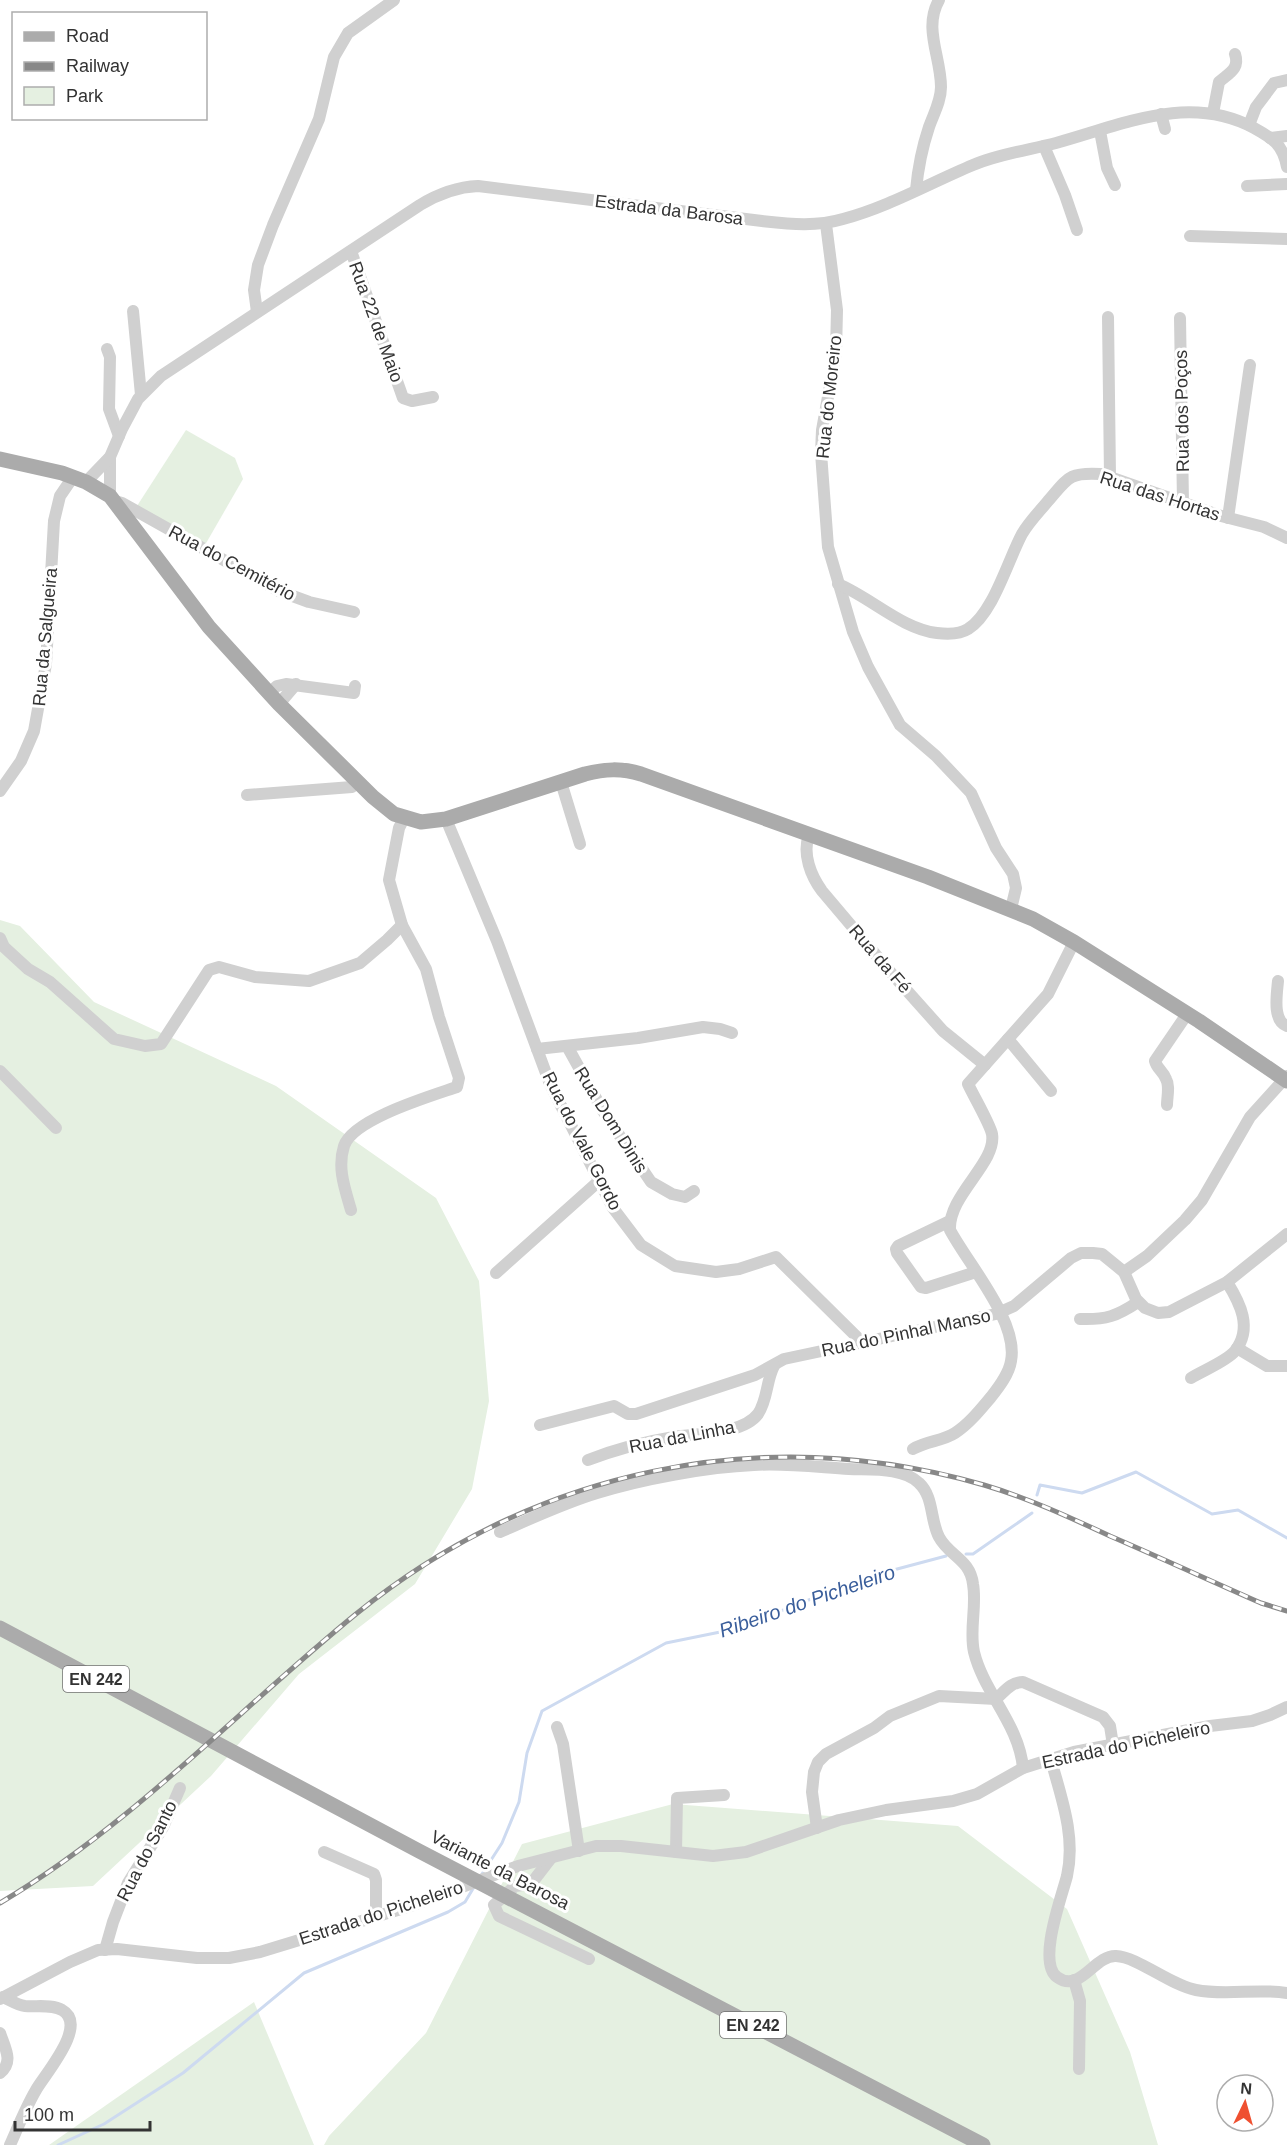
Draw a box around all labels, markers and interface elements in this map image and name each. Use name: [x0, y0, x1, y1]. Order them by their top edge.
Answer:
legend: [12, 12, 207, 120]
text: Road: [66, 26, 109, 46]
text: Railway: [66, 56, 129, 76]
text: Park: [66, 86, 104, 106]
street label: Estrada da Barosa: [594, 191, 745, 229]
street label: Rua 22 de Maio: [345, 259, 407, 385]
street label: Rua do Moreiro: [813, 334, 845, 460]
street label: Rua dos Poços: [1171, 350, 1193, 472]
street label: Rua das Hortas: [1097, 467, 1223, 525]
street label: Rua do Cemitério: [165, 521, 299, 605]
street label: Rua da Salgueira: [29, 566, 61, 707]
street label: Rua da Fé: [845, 921, 915, 997]
street label: Rua Dom Dinis: [570, 1063, 652, 1177]
street label: Rua do Vale Gordo: [538, 1068, 626, 1214]
street label: Rua do Pinhal Manso: [820, 1305, 992, 1361]
street label: Rua da Linha: [628, 1417, 737, 1457]
water label: Ribeiro do Picheleiro: [716, 1561, 898, 1641]
road number: EN 242: [63, 1666, 129, 1692]
street label: Estrada do Picheleiro: [1040, 1717, 1212, 1773]
street label: Rua do Santo: [113, 1797, 181, 1905]
street label: Variante da Barosa: [427, 1826, 573, 1914]
street label: Estrada do Picheleiro: [297, 1877, 465, 1949]
road number: EN 242: [720, 2012, 786, 2038]
north arrow: [1215, 2073, 1275, 2133]
text: N: [1240, 2080, 1253, 2098]
scale bar: [15, 2094, 150, 2132]
text: 100 m: [24, 2105, 74, 2125]

